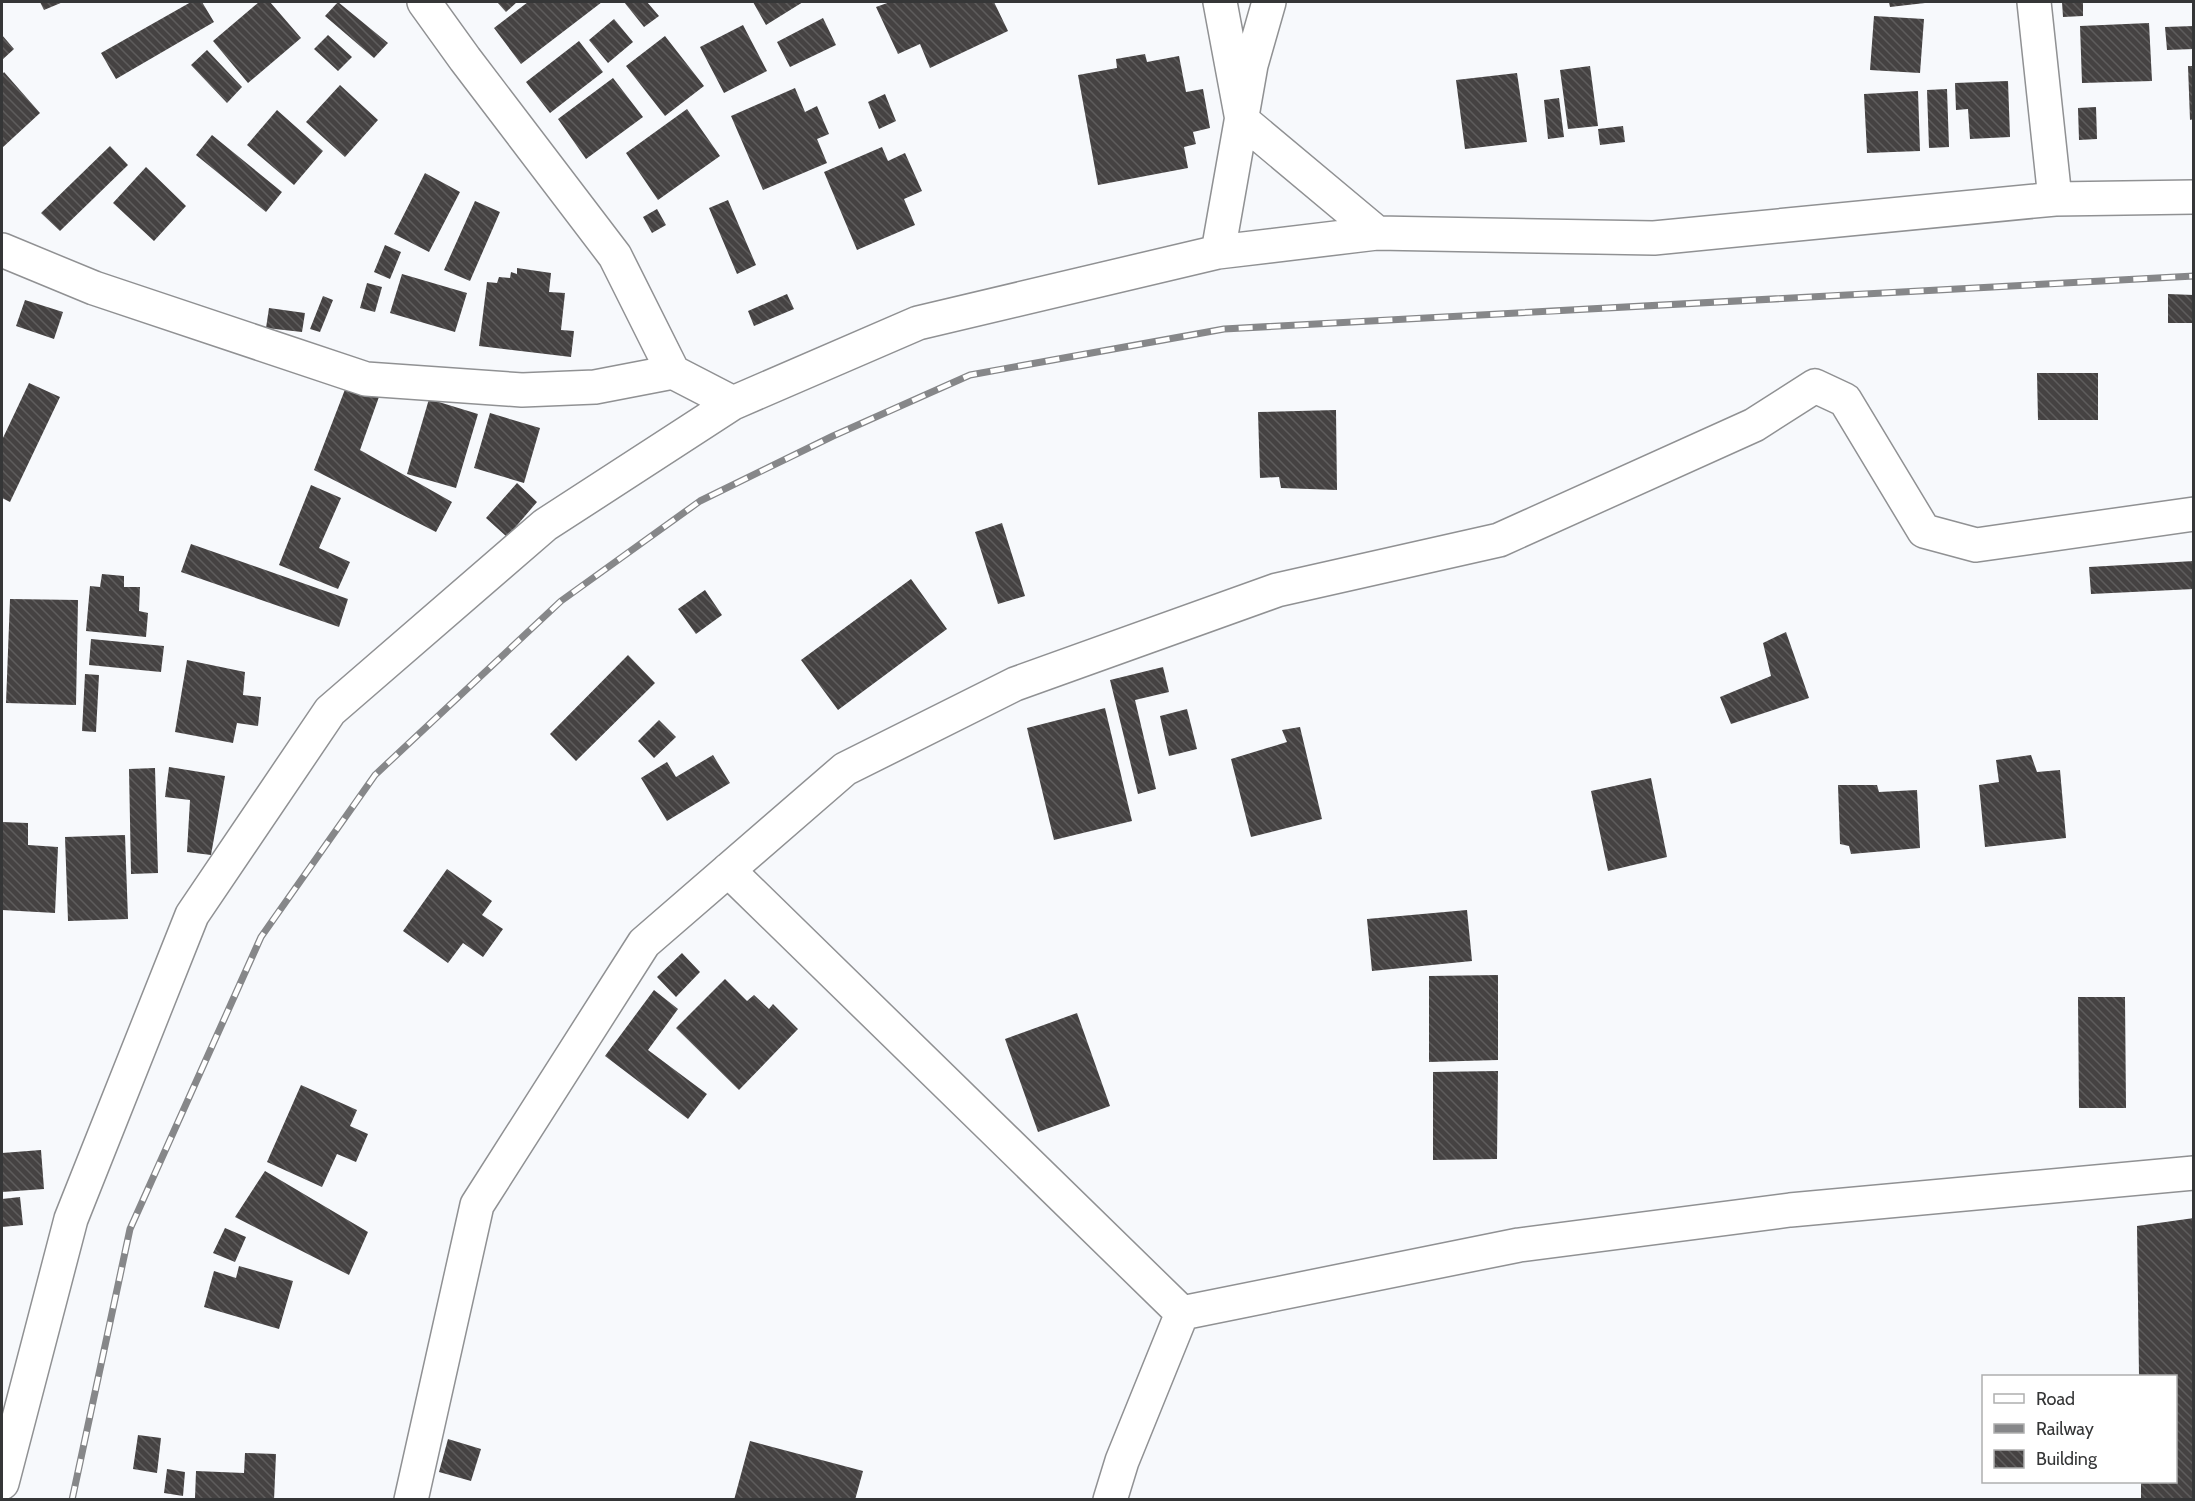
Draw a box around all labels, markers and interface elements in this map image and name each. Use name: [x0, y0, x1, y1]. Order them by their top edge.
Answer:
legend: [1982, 1375, 2177, 1483]
text: Road: [2036, 1388, 2075, 1410]
text: Railway: [2036, 1418, 2094, 1440]
text: Building: [2036, 1448, 2098, 1470]

